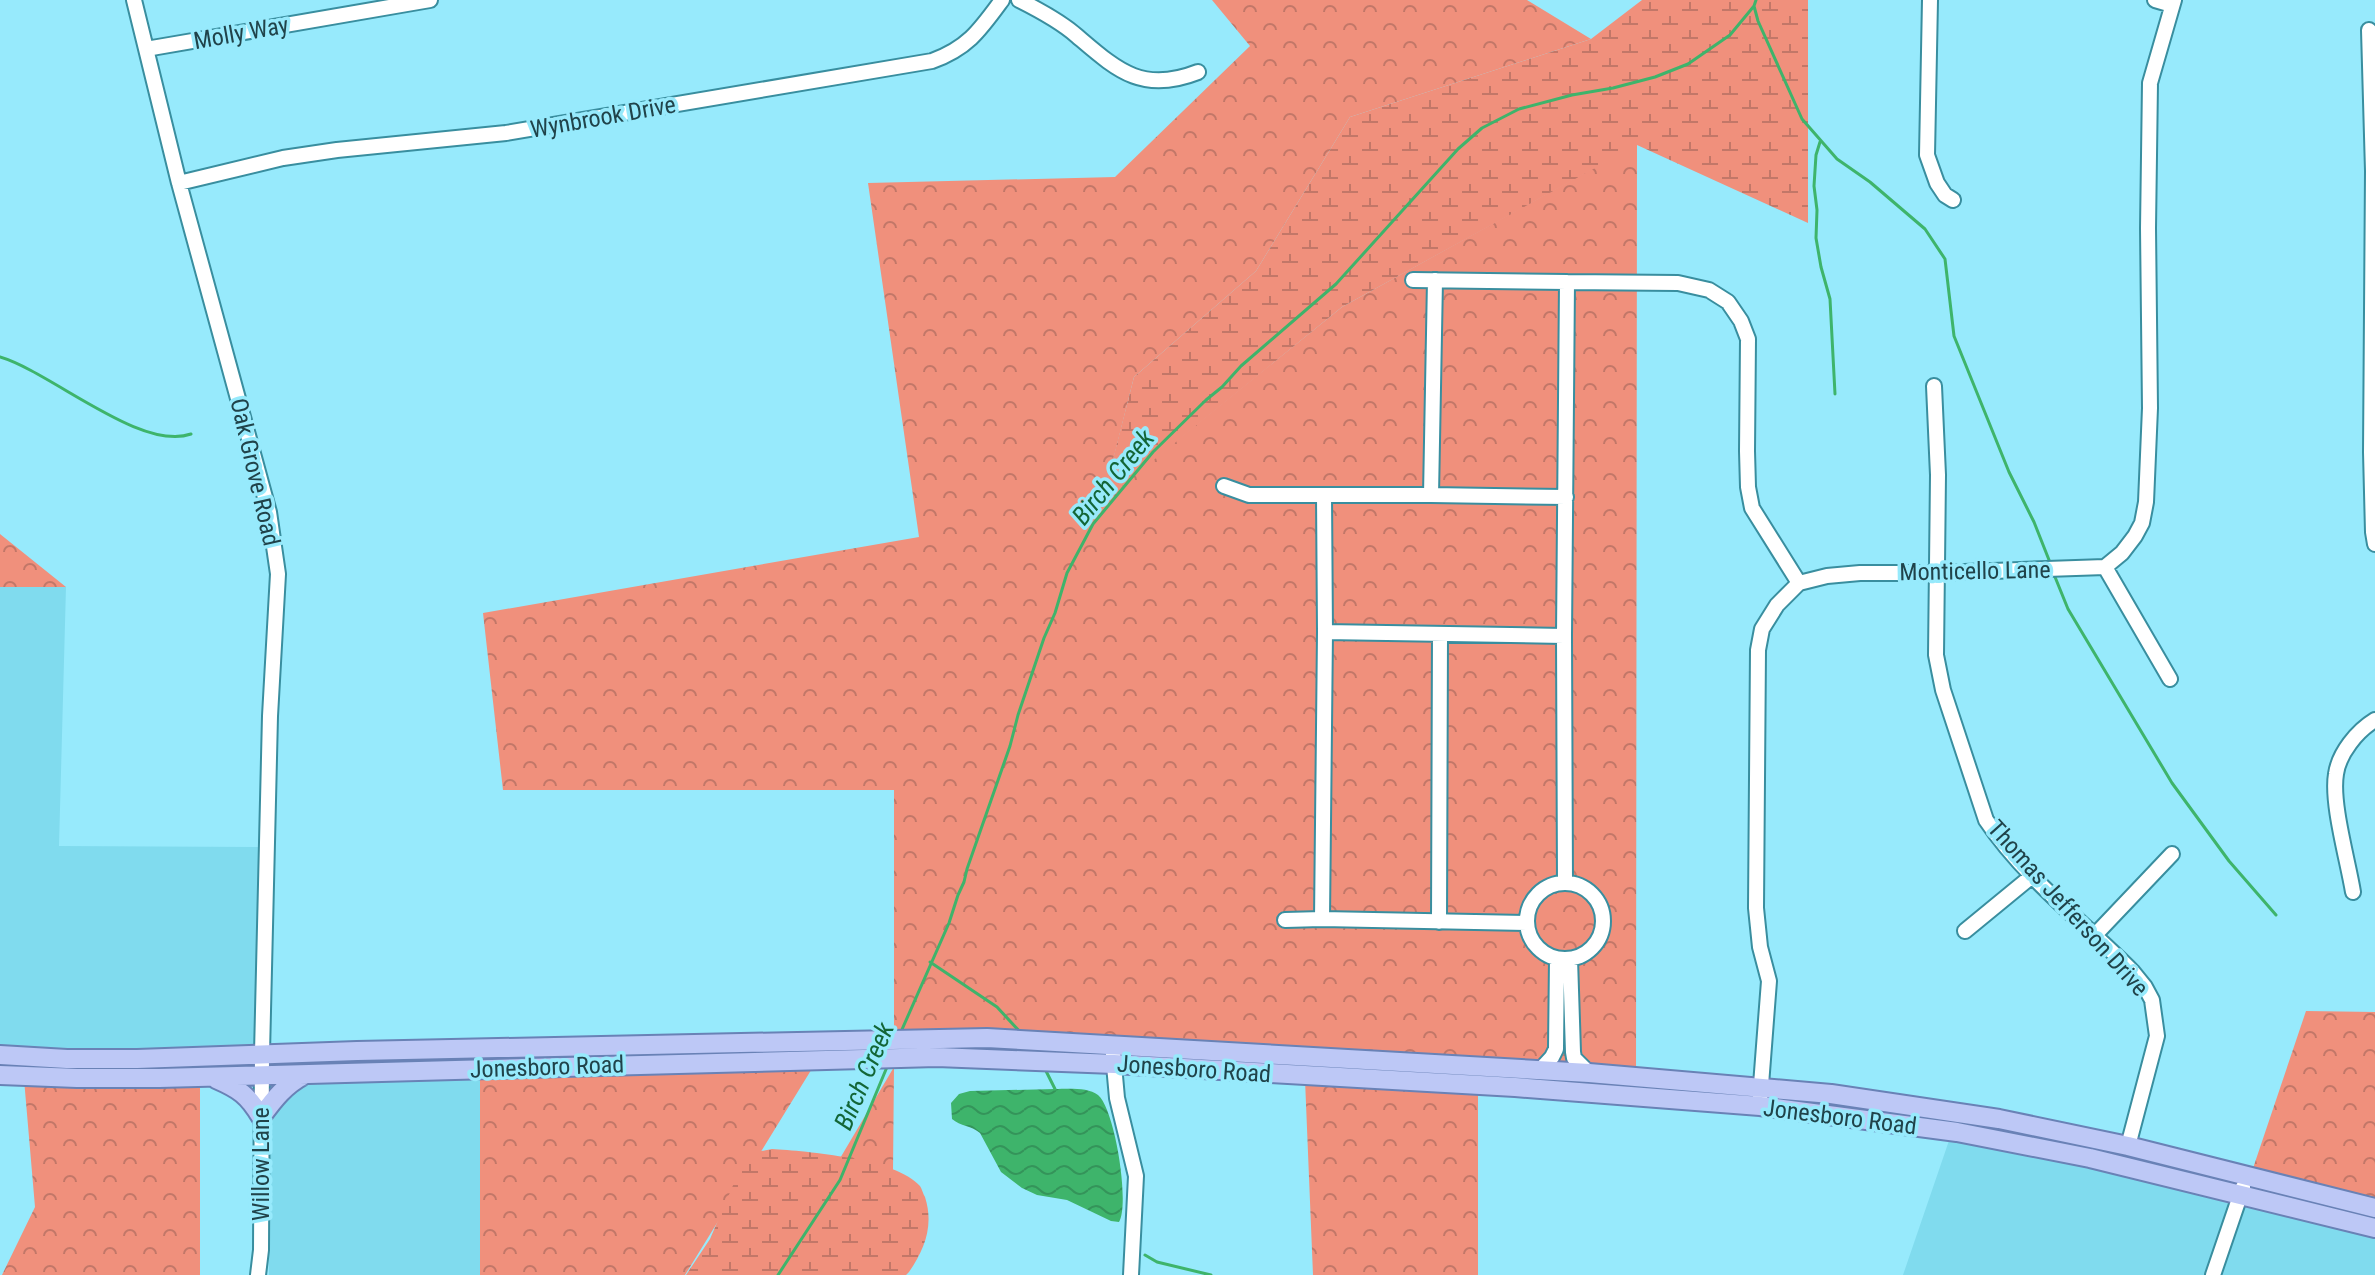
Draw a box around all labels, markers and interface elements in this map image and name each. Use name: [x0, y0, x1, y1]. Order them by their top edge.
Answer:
street label: Molly Way: [191, 11, 291, 55]
street label: Wynbrook Drive: [528, 90, 678, 144]
street label: Oak Grove Road: [224, 396, 286, 548]
water label: Birch Creek: [1066, 423, 1161, 531]
street label: Monticello Lane: [1899, 556, 2051, 586]
street label: Thomas Jefferson Drive: [1982, 814, 2154, 1002]
water label: Birch Creek: [828, 1017, 900, 1134]
street label: Jonesboro Road: [469, 1050, 625, 1084]
street label: Jonesboro Road: [1116, 1050, 1272, 1088]
street label: Jonesboro Road: [1762, 1094, 1918, 1140]
street label: Willow Lane: [247, 1107, 275, 1221]

